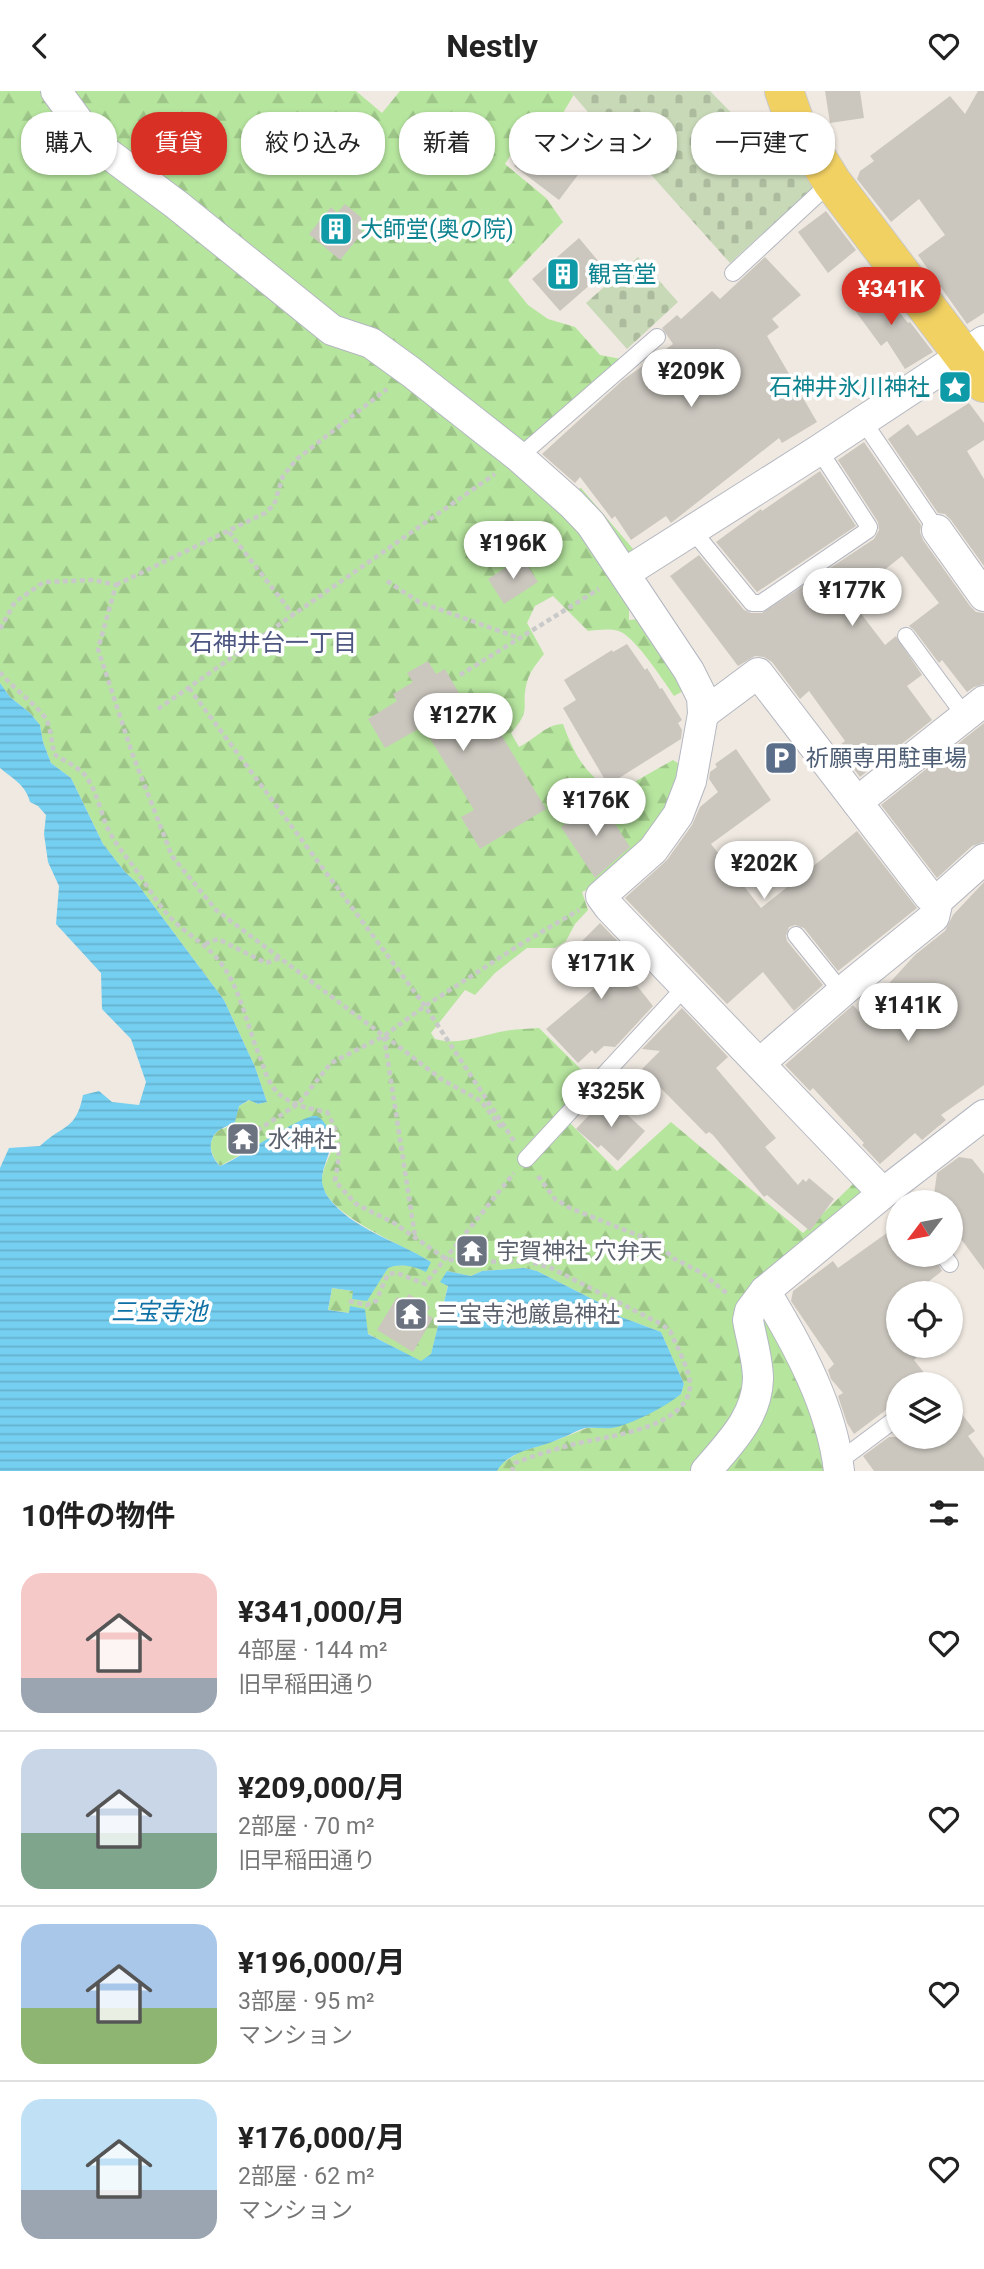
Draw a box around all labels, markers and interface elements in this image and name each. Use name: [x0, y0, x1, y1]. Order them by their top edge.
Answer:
icon: back: [21, 27, 59, 65]
text: Nestly: [446, 27, 538, 65]
icon: heart: [925, 27, 963, 65]
chip: 購入: [21, 112, 117, 175]
chip: 賃貸: [131, 112, 227, 175]
chip: 絞り込み: [241, 112, 385, 175]
chip: 新着: [399, 112, 495, 175]
chip: マンション: [509, 112, 677, 175]
chip: 一戸建て: [691, 112, 835, 175]
building icon: 大師堂(奥の院): [317, 210, 355, 248]
place label: 大師堂(奥の院): [360, 216, 514, 243]
building icon: 観音堂: [544, 255, 582, 293]
place label: 観音堂: [588, 261, 657, 288]
pin: ¥341K: [842, 267, 940, 327]
text: ¥341K: [858, 276, 924, 303]
pin: ¥209K: [642, 349, 740, 409]
text: ¥209K: [658, 358, 724, 385]
place icon: 石神井氷川神社: [936, 368, 974, 406]
place label: 石神井氷川神社: [769, 374, 930, 401]
pin: ¥196K: [464, 521, 562, 581]
text: ¥196K: [480, 530, 546, 557]
pin: ¥177K: [803, 568, 901, 628]
text: ¥177K: [819, 577, 885, 604]
district label: 石神井台一丁目: [189, 629, 357, 657]
pin: ¥127K: [414, 693, 512, 753]
text: ¥127K: [430, 702, 496, 729]
parking icon: 祈願専用駐車場: [762, 739, 800, 777]
place label: 祈願専用駐車場: [806, 745, 967, 772]
pin: ¥176K: [547, 779, 645, 838]
text: ¥176K: [563, 787, 629, 814]
pin: ¥202K: [715, 841, 813, 901]
text: ¥202K: [731, 850, 797, 877]
pin: ¥171K: [552, 941, 650, 1001]
text: ¥171K: [568, 950, 634, 977]
pin: ¥141K: [859, 983, 957, 1043]
text: ¥141K: [875, 992, 941, 1019]
pin: ¥325K: [562, 1069, 660, 1129]
text: ¥325K: [578, 1078, 644, 1105]
temple icon: 水神社: [224, 1120, 262, 1158]
place label: 水神社: [268, 1126, 337, 1153]
north arrow: [886, 1190, 962, 1267]
map controls: [886, 1190, 963, 1449]
temple icon: 宇賀神社 穴弁天: [453, 1232, 491, 1270]
place label: 宇賀神社 穴弁天: [496, 1238, 663, 1265]
button: locate: [886, 1281, 963, 1358]
temple icon: 三宝寺池厳島神社: [392, 1295, 430, 1333]
water label: 三宝寺池: [111, 1298, 209, 1326]
place label: 三宝寺池厳島神社: [436, 1301, 620, 1328]
button: layers: [886, 1372, 963, 1449]
icon: filters: [925, 1494, 963, 1532]
text: 10件の物件: [21, 1498, 175, 1533]
text: ¥341,000/月: [238, 1594, 406, 1629]
icon: home: [77, 1601, 161, 1685]
icon: heart: [925, 1624, 963, 1662]
text: 4部屋 · 144 m²: [238, 1637, 387, 1664]
text: 旧早稲田通り: [238, 1671, 376, 1698]
text: ¥209,000/月: [238, 1770, 406, 1805]
icon: home: [77, 1777, 161, 1861]
icon: heart: [925, 1800, 963, 1838]
text: 2部屋 · 70 m²: [238, 1813, 375, 1840]
text: 旧早稲田通り: [238, 1847, 376, 1874]
text: ¥196,000/月: [238, 1945, 406, 1980]
icon: home: [77, 1952, 161, 2036]
icon: heart: [925, 1975, 963, 2013]
text: 3部屋 · 95 m²: [238, 1988, 375, 2015]
text: マンション: [238, 2022, 353, 2049]
text: ¥176,000/月: [238, 2120, 406, 2155]
icon: home: [77, 2127, 161, 2211]
icon: heart: [925, 2150, 963, 2188]
text: 2部屋 · 62 m²: [238, 2163, 375, 2190]
text: マンション: [238, 2197, 353, 2224]

